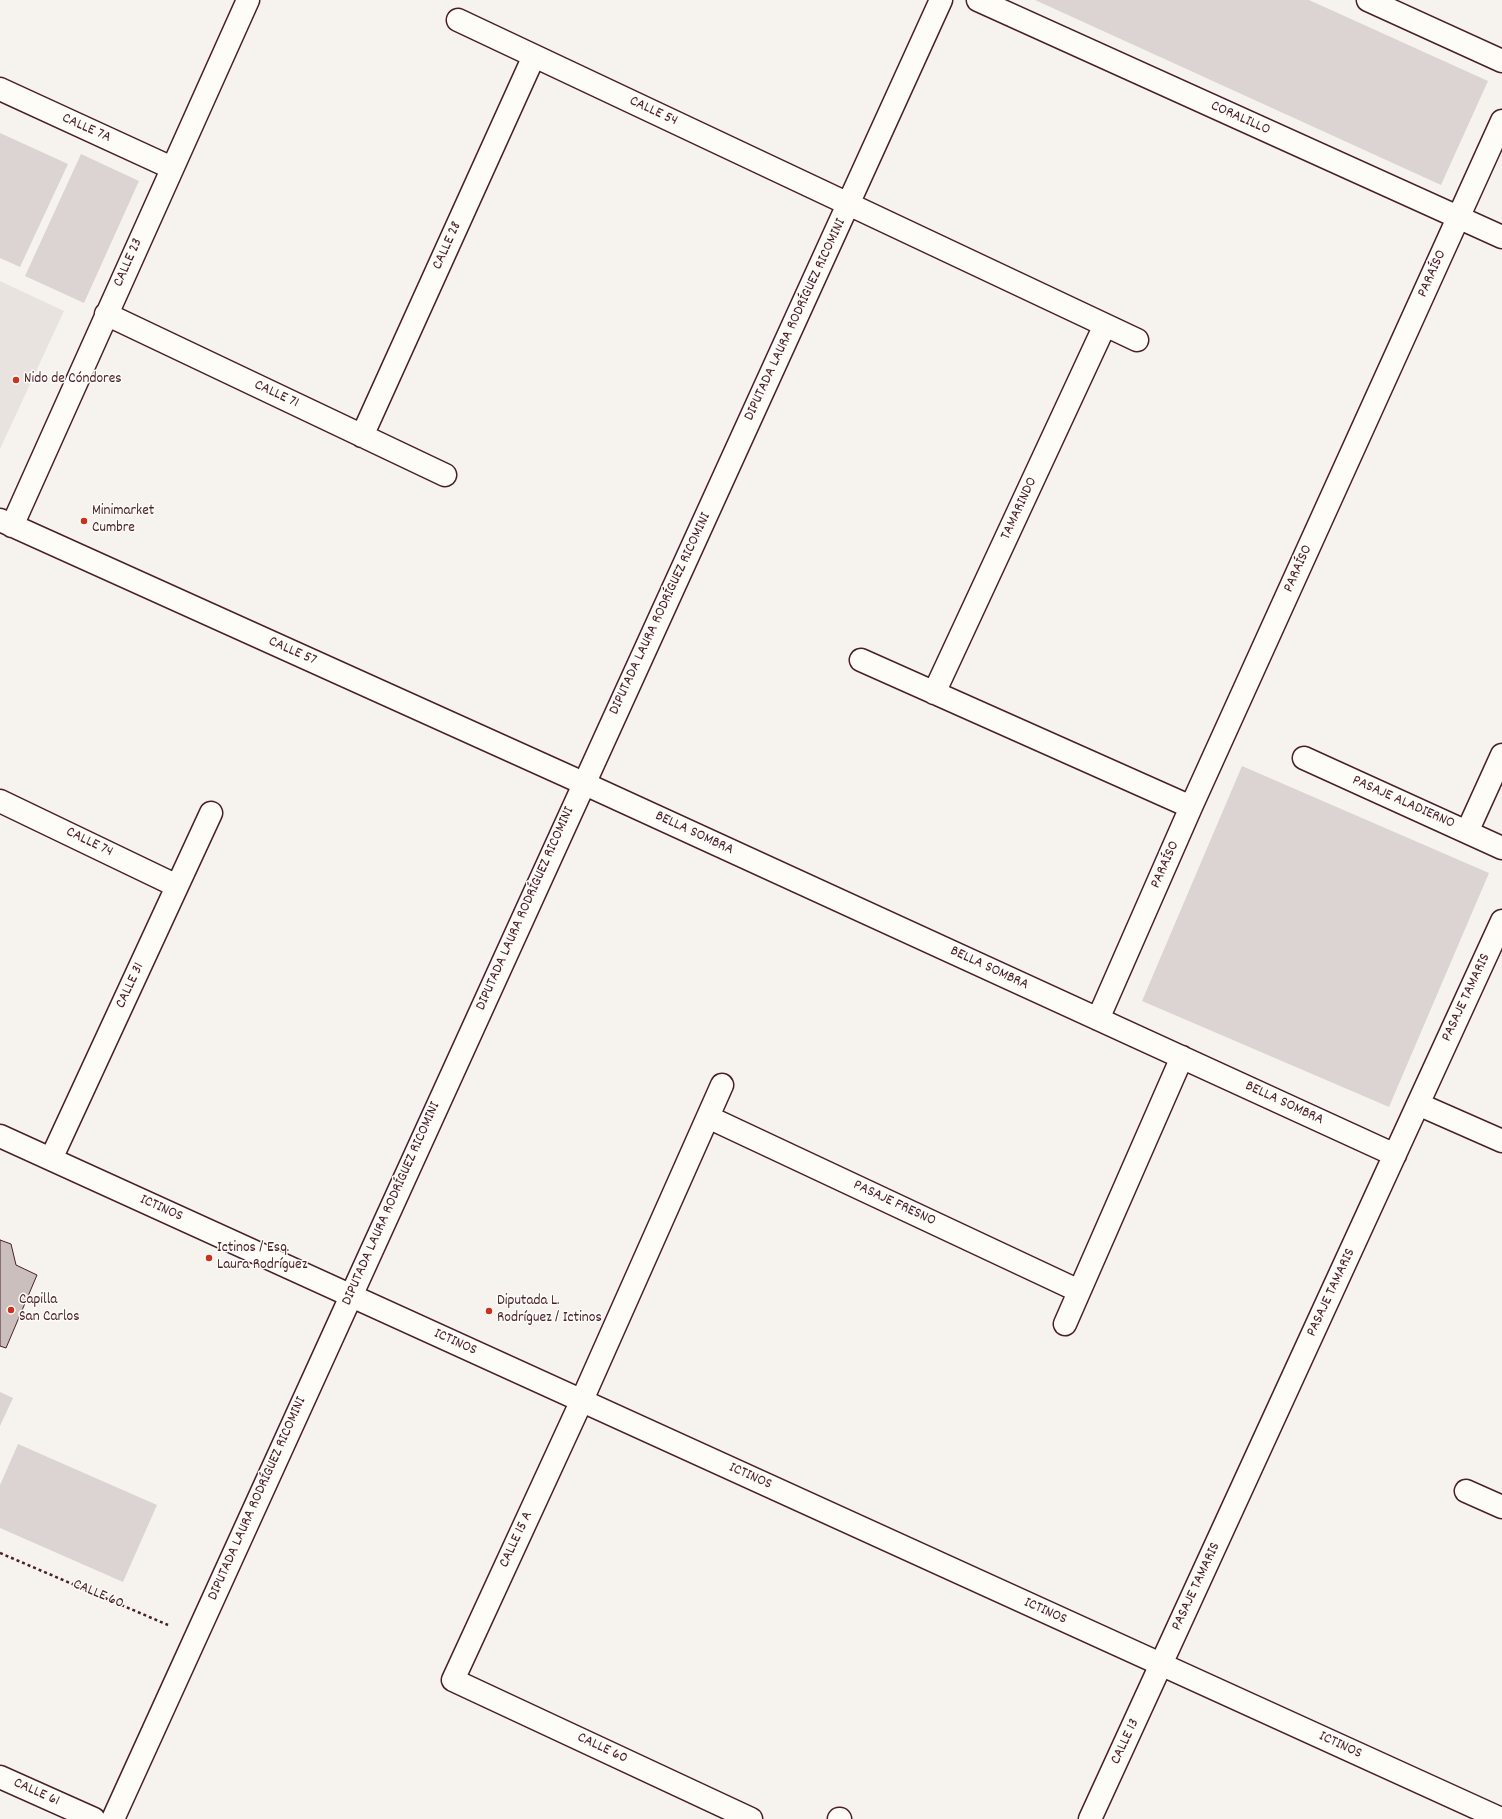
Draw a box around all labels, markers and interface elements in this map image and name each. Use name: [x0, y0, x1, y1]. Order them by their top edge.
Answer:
street label: CALLE 54: [626, 93, 680, 131]
street label: CORALILLO: [1207, 98, 1273, 140]
street label: CALLE 7A: [59, 110, 113, 148]
street label: DIPUTADA LAURA RODRÍGUEZ RICOMINI: [741, 216, 851, 424]
street label: CALLE 28: [429, 219, 467, 273]
street label: CALLE 23: [110, 236, 148, 290]
street label: PARAÍSO: [1415, 248, 1451, 300]
place label: Nido de Cóndores: [24, 371, 122, 389]
marker: Nido de Cóndores: [11, 375, 21, 385]
street label: CALLE 71: [251, 377, 301, 413]
street label: TAMARINDO: [998, 475, 1042, 543]
place label: Minimarket Cumbre: [92, 503, 154, 538]
street label: DIPUTADA LAURA RODRÍGUEZ RICOMINI: [606, 510, 716, 718]
marker: Minimarket Cumbre: [79, 516, 89, 526]
street label: PARAÍSO: [1281, 543, 1317, 595]
street label: CALLE 57: [265, 633, 319, 671]
street label: PASAJE ALADIERNO: [1349, 772, 1457, 834]
street label: DIPUTADA LAURA RODRÍGUEZ RICOMINI: [473, 804, 579, 1014]
street label: BELLA SOMBRA: [652, 808, 736, 860]
street label: CALLE 74: [63, 824, 115, 862]
street label: PARAÍSO: [1148, 839, 1184, 891]
street label: BELLA SOMBRA: [947, 943, 1031, 995]
street label: PASAJE TAMARIS: [1439, 951, 1495, 1045]
street label: CALLE 31: [113, 960, 149, 1012]
street label: BELLA SOMBRA: [1242, 1078, 1326, 1130]
street label: DIPUTADA LAURA RODRÍGUEZ RICOMINI: [339, 1099, 445, 1309]
street label: PASAJE FRESNO: [850, 1177, 938, 1231]
street label: ICTINOS: [137, 1192, 185, 1226]
place label: Ictinos / Esq. Laura Rodríguez: [217, 1240, 307, 1275]
street label: PASAJE TAMARIS: [1304, 1246, 1360, 1340]
marker: Ictinos / Esq. Laura Rodríguez: [204, 1253, 214, 1263]
place label: Capilla San Carlos: [19, 1292, 80, 1327]
place label: Diputada L. Rodríguez / Ictinos: [497, 1293, 602, 1328]
marker: Capilla San Carlos: [6, 1305, 16, 1315]
marker: Diputada L. Rodríguez / Ictinos: [484, 1306, 494, 1316]
street label: ICTINOS: [431, 1326, 479, 1360]
street label: DIPUTADA LAURA RODRÍGUEZ RICOMINI: [205, 1394, 311, 1604]
street label: ICTINOS: [726, 1460, 774, 1494]
street label: CALLE 15 A: [496, 1509, 538, 1571]
street label: PASAJE TAMARIS: [1169, 1540, 1225, 1634]
street label: CALLE 60: [70, 1576, 126, 1614]
street label: ICTINOS: [1021, 1595, 1069, 1629]
street label: CALLE 13: [1108, 1716, 1144, 1768]
street label: ICTINOS: [1316, 1728, 1364, 1764]
street label: CALLE 60: [574, 1730, 630, 1768]
street label: CALLE 61: [10, 1775, 62, 1811]

